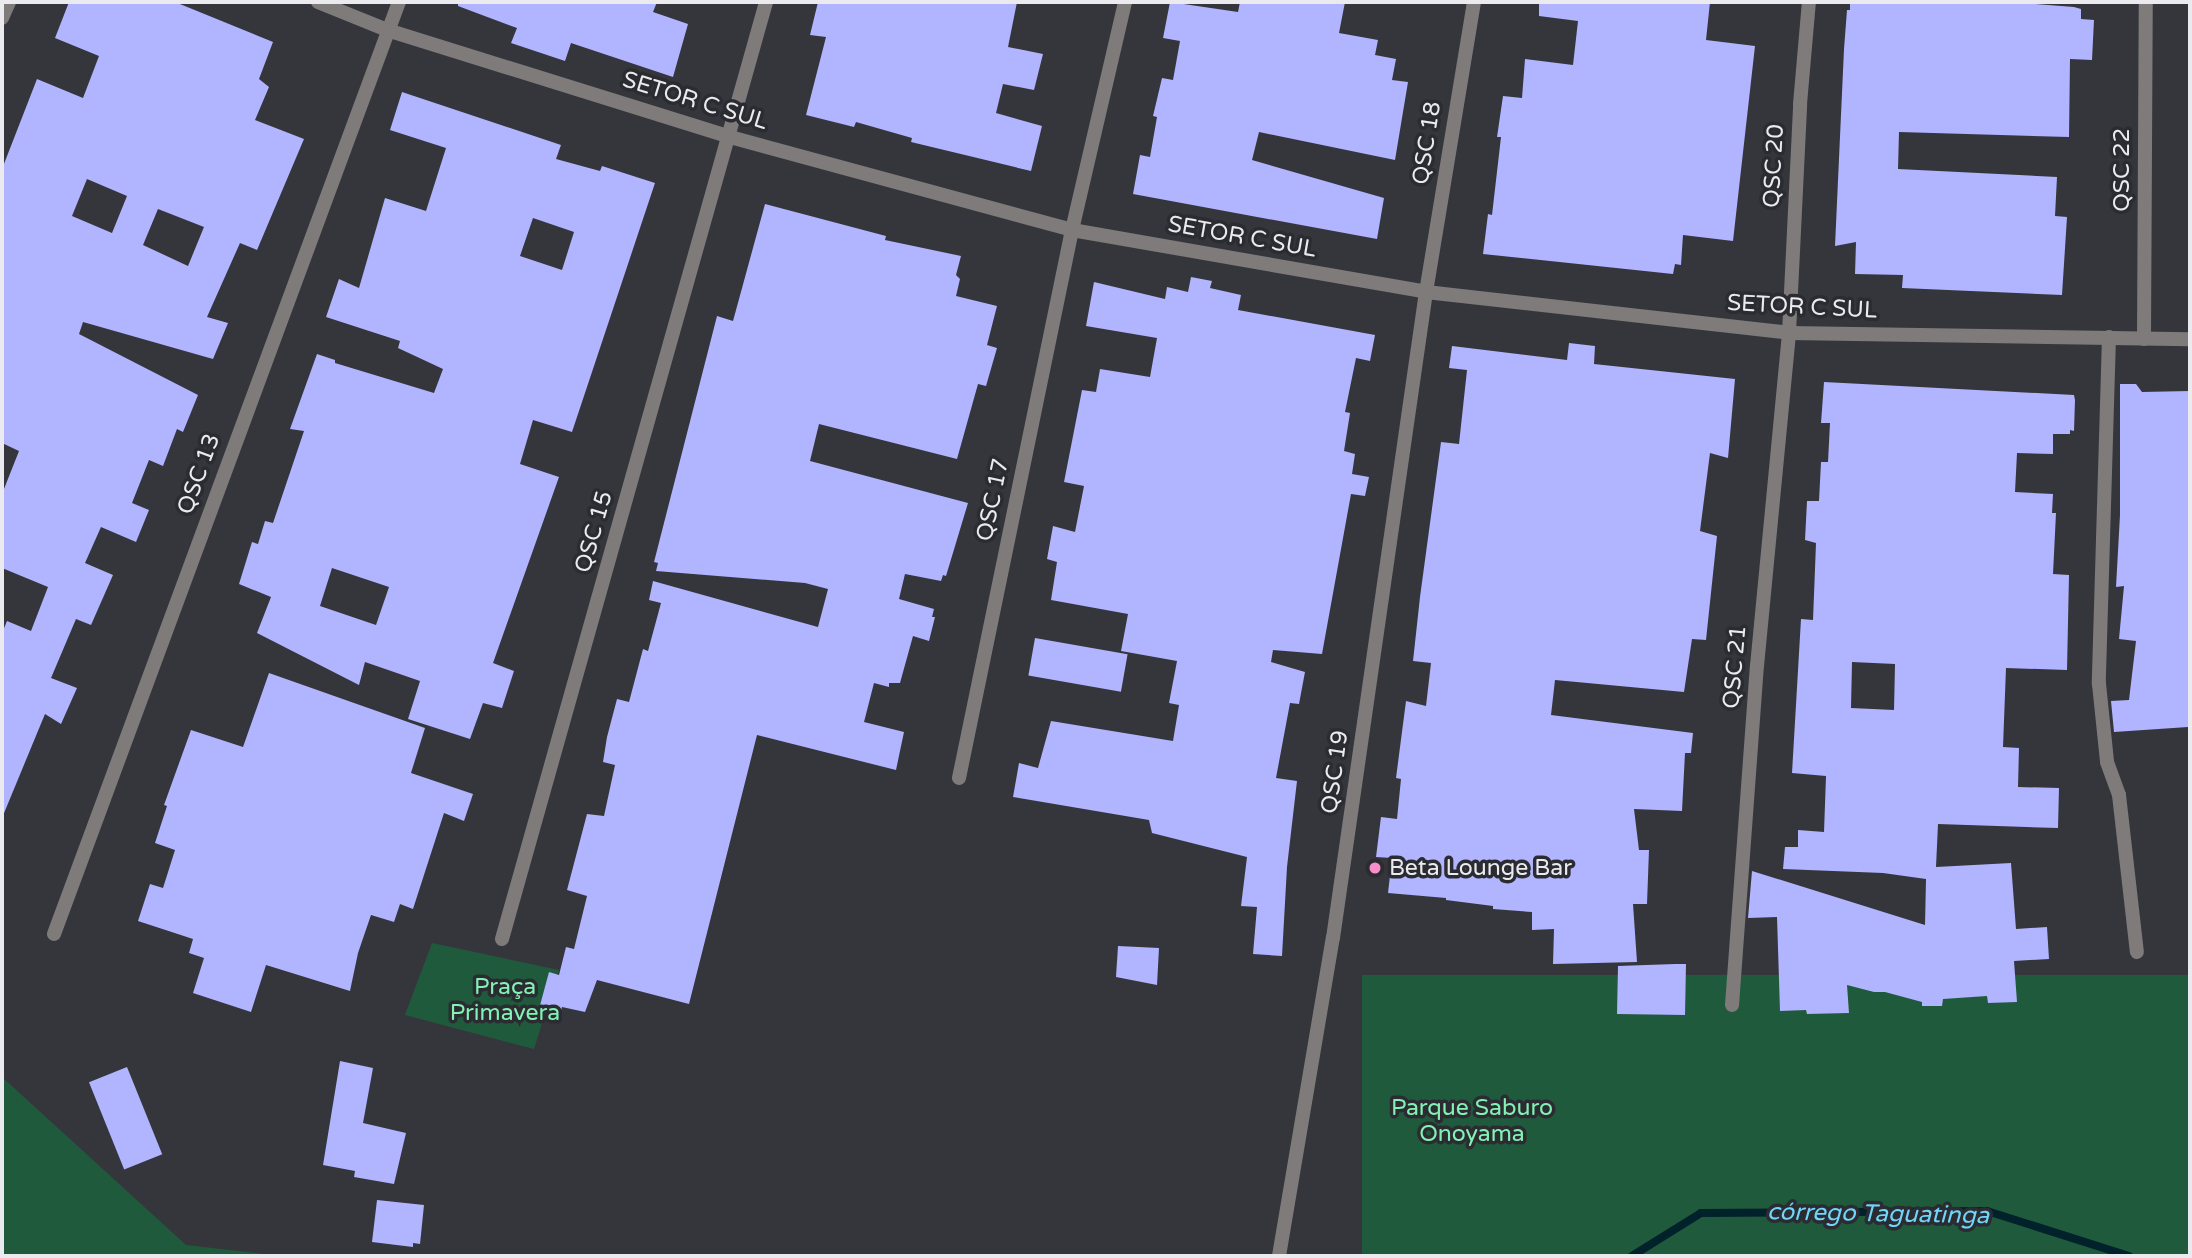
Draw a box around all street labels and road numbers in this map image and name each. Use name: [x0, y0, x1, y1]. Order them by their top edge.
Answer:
street label: SETOR C SUL: [619, 66, 771, 136]
street label: QSC 18: [1407, 100, 1447, 186]
street label: QSC 20: [1758, 123, 1790, 209]
street label: QSC 22: [2108, 128, 2136, 212]
street label: SETOR C SUL: [1166, 210, 1318, 264]
street label: SETOR C SUL: [1726, 289, 1878, 325]
street label: QSC 13: [172, 430, 226, 518]
street label: QSC 17: [971, 456, 1015, 544]
street label: QSC 15: [569, 488, 619, 576]
street label: QSC 21: [1718, 624, 1752, 710]
street label: QSC 19: [1316, 729, 1354, 815]

